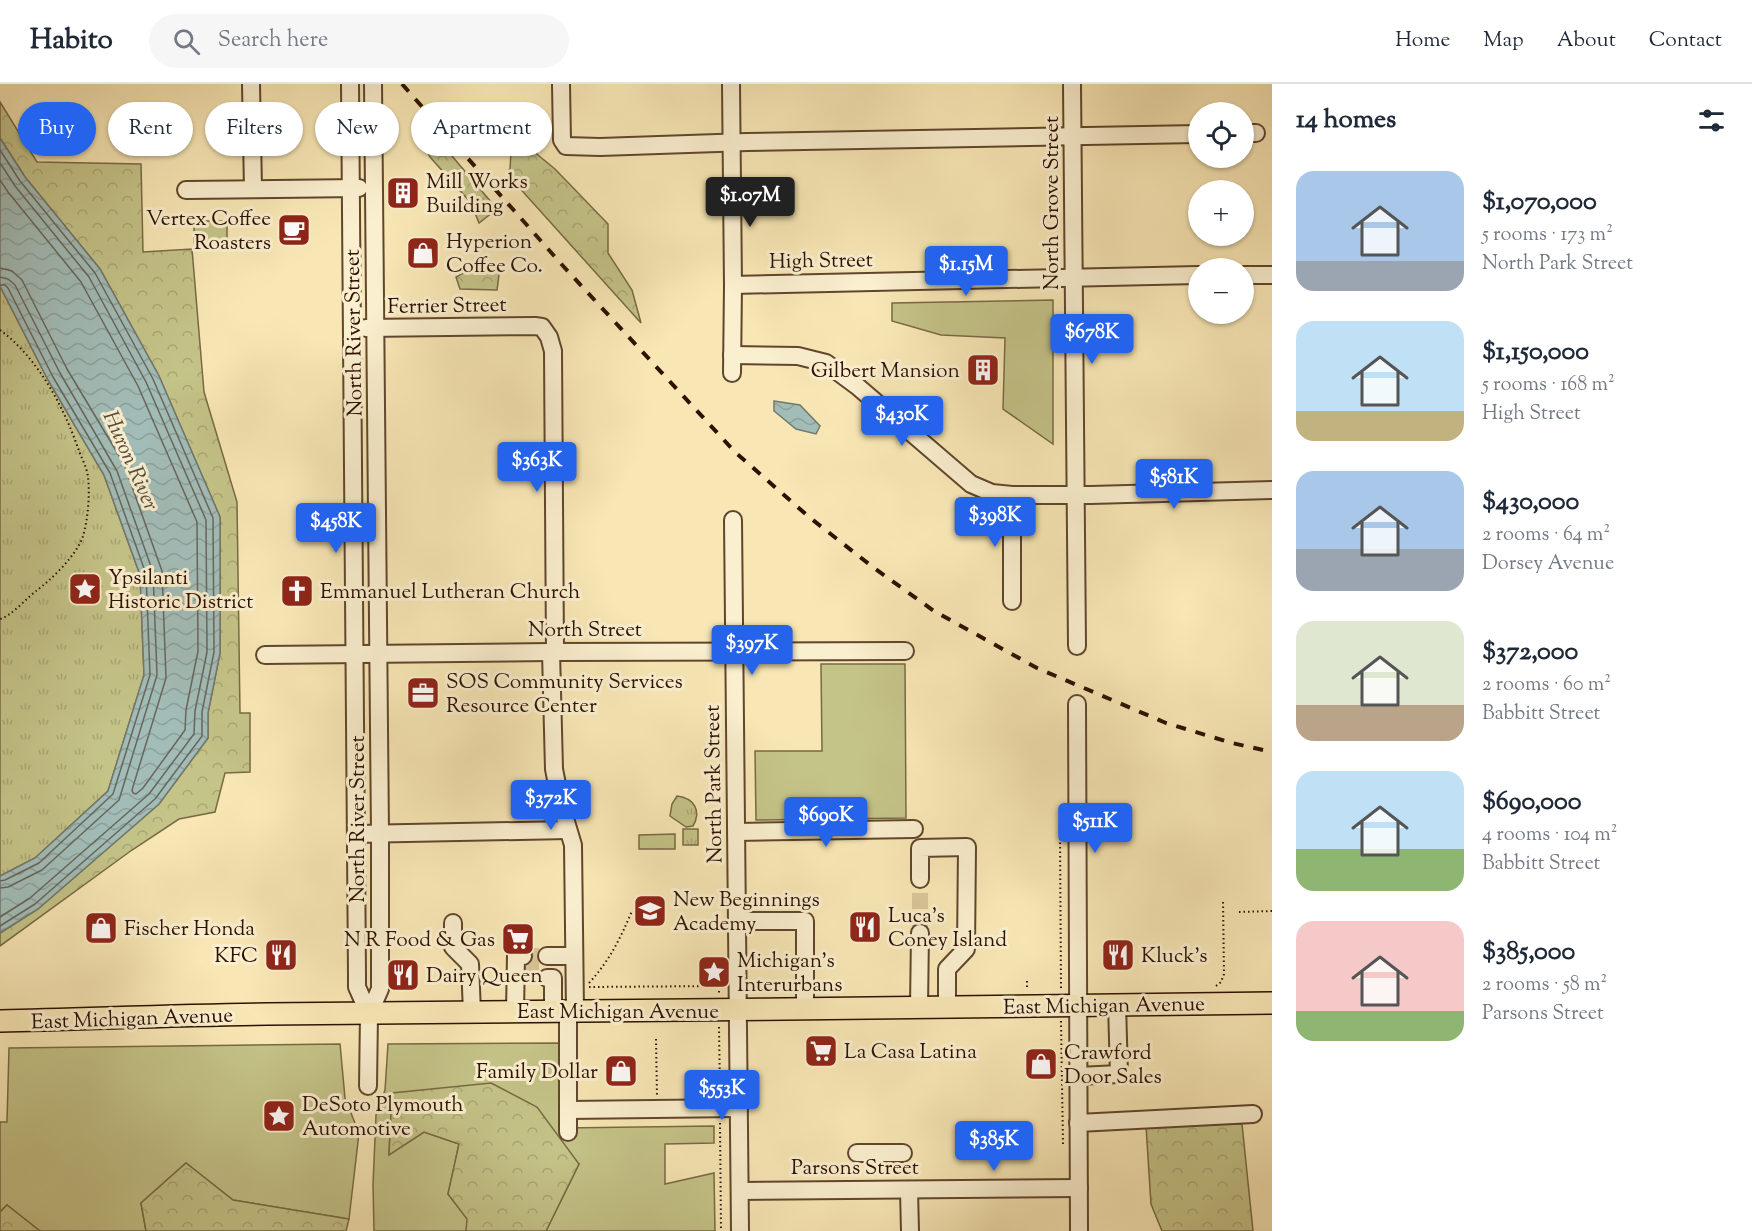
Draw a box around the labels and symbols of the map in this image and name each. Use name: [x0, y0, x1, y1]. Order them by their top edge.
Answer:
street label: North Grove Street: [1038, 116, 1068, 290]
place label: Mill Works Building: [426, 168, 528, 222]
building icon: Mill Works Building: [385, 175, 421, 211]
pin: $1.07M: [701, 177, 799, 228]
place label: Vertex Coffee Roasters: [146, 205, 271, 259]
cafe icon: Vertex Coffee Roasters: [276, 212, 312, 248]
place label: Hyperion Coffee Co.: [446, 228, 543, 282]
shop icon: Hyperion Coffee Co.: [405, 235, 441, 271]
street label: High Street: [769, 246, 873, 278]
pin: $1.15M: [917, 246, 1015, 297]
street label: North River Street: [339, 249, 371, 417]
street label: Ferrier Street: [387, 291, 507, 323]
pin: $678K: [1050, 314, 1134, 365]
building icon: Gilbert Mansion: [965, 352, 1001, 388]
place label: Gilbert Mansion: [811, 357, 960, 387]
pin: $430K: [860, 396, 944, 447]
water label: Huron River: [93, 406, 166, 517]
pin: $363K: [495, 442, 579, 493]
pin: $581K: [1132, 459, 1216, 510]
pin: $398K: [953, 497, 1037, 548]
pin: $458K: [294, 503, 378, 554]
place label: Ypsilanti Historic District: [108, 564, 254, 618]
place icon: Ypsilanti Historic District: [67, 571, 103, 607]
church icon: Emmanuel Lutheran Church: [279, 573, 315, 609]
place label: Emmanuel Lutheran Church: [320, 578, 580, 608]
street label: North Street: [528, 616, 642, 646]
pin: $397K: [710, 625, 794, 676]
place label: SOS Community Services Resource Center: [446, 668, 683, 722]
office icon: SOS Community Services Resource Center: [405, 675, 441, 711]
street label: North Park Street: [699, 704, 731, 864]
street label: North River Street: [344, 735, 374, 903]
pin: $372K: [509, 780, 593, 831]
pin: $690K: [784, 797, 868, 848]
pin: $511K: [1053, 803, 1137, 854]
place label: New Beginnings Academy: [673, 886, 820, 940]
school or university icon: New Beginnings Academy: [632, 893, 668, 929]
place label: Luca's Coney Island: [888, 902, 1007, 956]
restaurant icon: Luca's Coney Island: [847, 909, 883, 945]
shop icon: Fischer Honda: [83, 910, 119, 946]
place label: Fischer Honda: [124, 915, 255, 945]
supermarket icon: N R Food & Gas: [500, 921, 536, 957]
place label: N R Food & Gas: [344, 926, 495, 956]
restaurant icon: KFC: [263, 937, 299, 973]
restaurant icon: Kluck's: [1100, 937, 1136, 973]
place label: KFC: [214, 942, 258, 972]
place label: Kluck's: [1141, 942, 1208, 972]
place label: Michigan’s Interurbans: [737, 947, 843, 1001]
place icon: Michigan’s Interurbans: [696, 954, 732, 990]
restaurant icon: Dairy Queen: [385, 957, 421, 993]
place label: Dairy Queen: [426, 962, 543, 992]
street label: East Michigan Avenue: [1003, 990, 1205, 1024]
street label: East Michigan Avenue: [517, 998, 719, 1028]
street label: East Michigan Avenue: [31, 1001, 234, 1039]
supermarket icon: La Casa Latina: [803, 1033, 839, 1069]
place label: La Casa Latina: [844, 1038, 977, 1068]
place label: Crawford Door Sales: [1064, 1039, 1162, 1093]
shop icon: Crawford Door Sales: [1023, 1046, 1059, 1082]
shop icon: Family Dollar: [603, 1053, 639, 1089]
place label: Family Dollar: [476, 1058, 598, 1088]
pin: $553K: [680, 1070, 764, 1121]
place label: DeSoto Plymouth Automotive: [302, 1091, 464, 1145]
place icon: DeSoto Plymouth Automotive: [261, 1098, 297, 1134]
pin: $385K: [952, 1121, 1036, 1172]
street label: Parsons Street: [791, 1154, 919, 1184]

